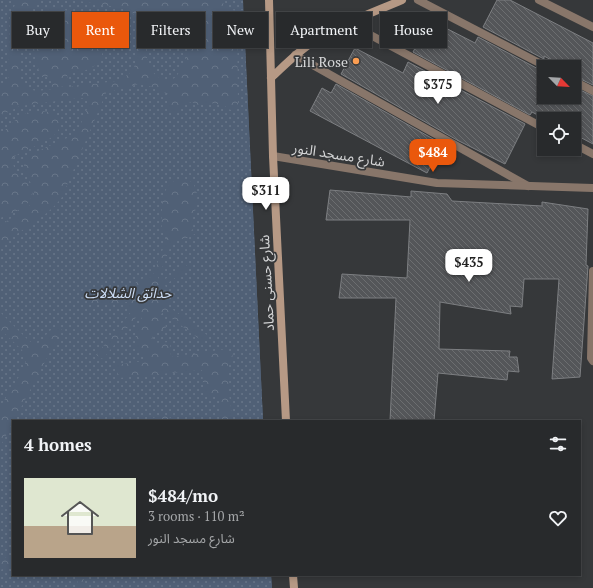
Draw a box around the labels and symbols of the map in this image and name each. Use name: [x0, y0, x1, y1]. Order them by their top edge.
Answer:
place label: Lili Rose: [295, 52, 348, 71]
marker: Lili Rose: [351, 56, 361, 66]
north arrow: [537, 60, 581, 104]
pin: $375: [414, 71, 462, 105]
street label: شارع مسجد النور: [290, 137, 387, 173]
pin: $484: [409, 139, 457, 173]
pin: $311: [242, 177, 290, 211]
street label: شارع حسنى حماد: [254, 234, 280, 332]
pin: $435: [445, 249, 493, 283]
park label: حدائق الشلالات: [85, 283, 172, 302]

